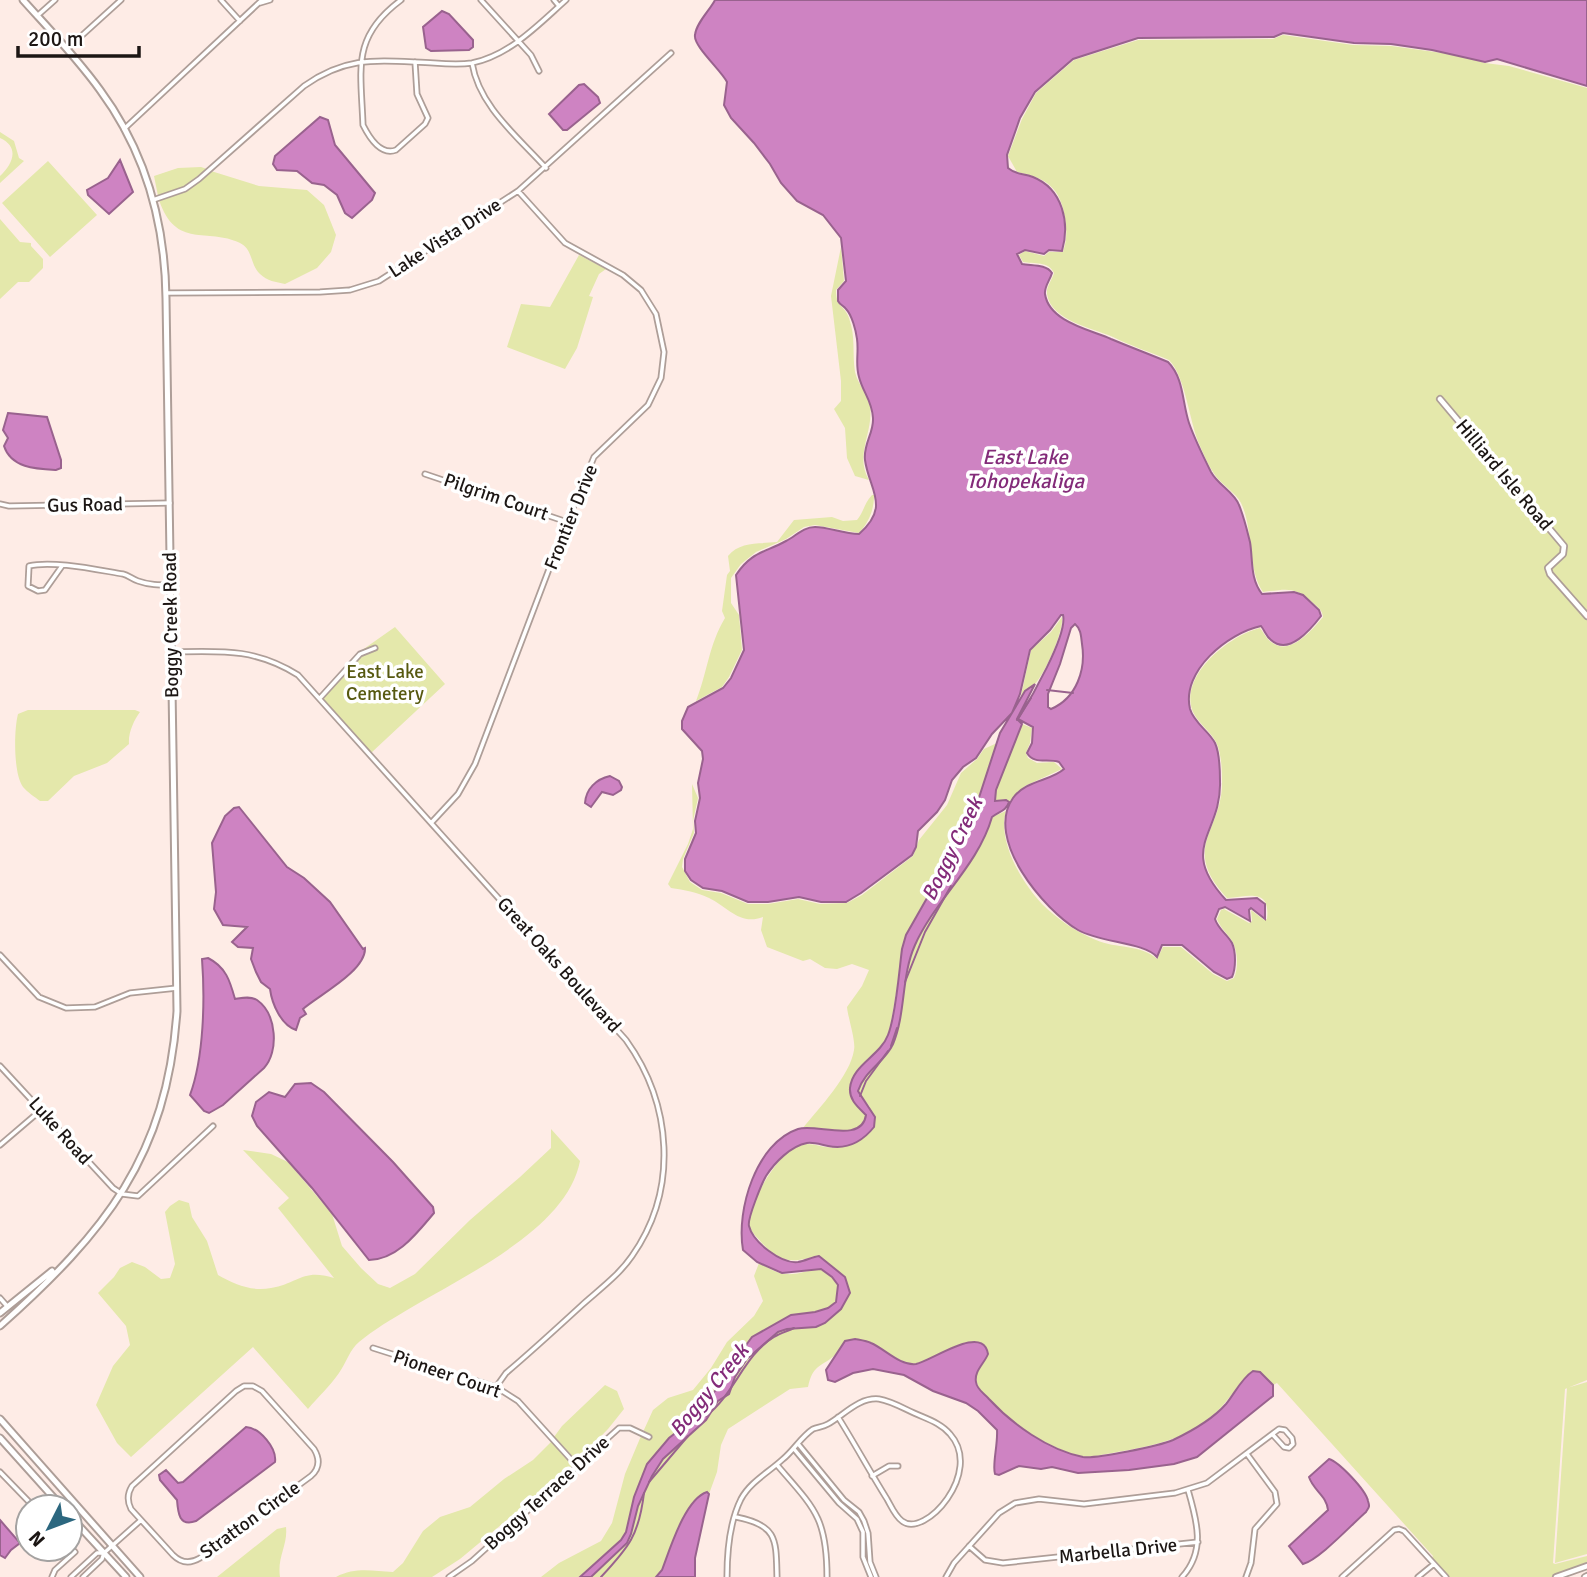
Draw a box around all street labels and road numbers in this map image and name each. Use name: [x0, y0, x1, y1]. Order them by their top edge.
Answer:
street label: Lake Vista Drive: [384, 193, 506, 283]
street label: Hilliard Isle Road: [1450, 414, 1558, 536]
street label: Frontier Drive: [539, 461, 603, 573]
street label: Pilgrim Court: [441, 468, 552, 526]
street label: Gus Road: [47, 492, 123, 518]
street label: Boggy Creek Road: [158, 552, 184, 698]
street label: Great Oaks Boulevard: [492, 892, 626, 1038]
street label: Luke Road: [23, 1092, 97, 1170]
street label: Pioneer Court: [390, 1344, 504, 1404]
street label: Boggy Terrace Drive: [479, 1430, 615, 1556]
street label: Stratton Circle: [195, 1476, 305, 1564]
street label: Marbella Drive: [1058, 1533, 1178, 1569]

